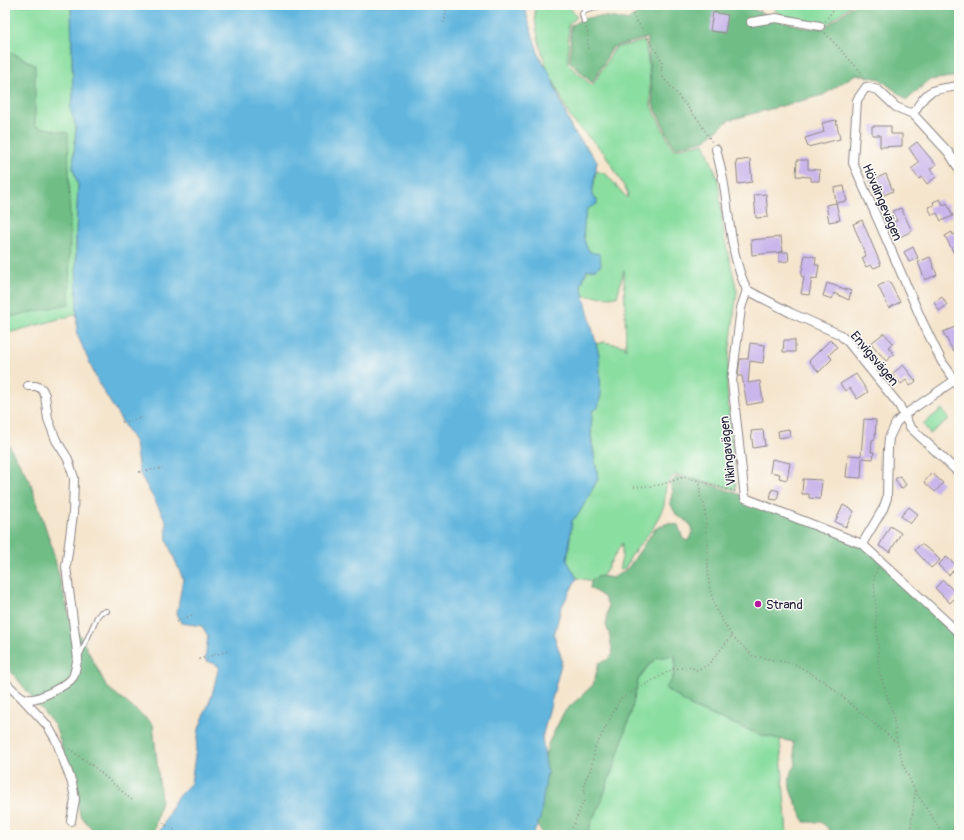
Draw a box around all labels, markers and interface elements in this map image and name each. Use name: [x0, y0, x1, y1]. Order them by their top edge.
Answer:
street label: Hövdingevägen: [859, 161, 905, 243]
street label: Envigsvägen: [847, 328, 902, 389]
street label: Vikingavägen: [716, 415, 740, 486]
place label: Strand: [766, 597, 803, 613]
marker: Strand: [753, 599, 763, 609]

